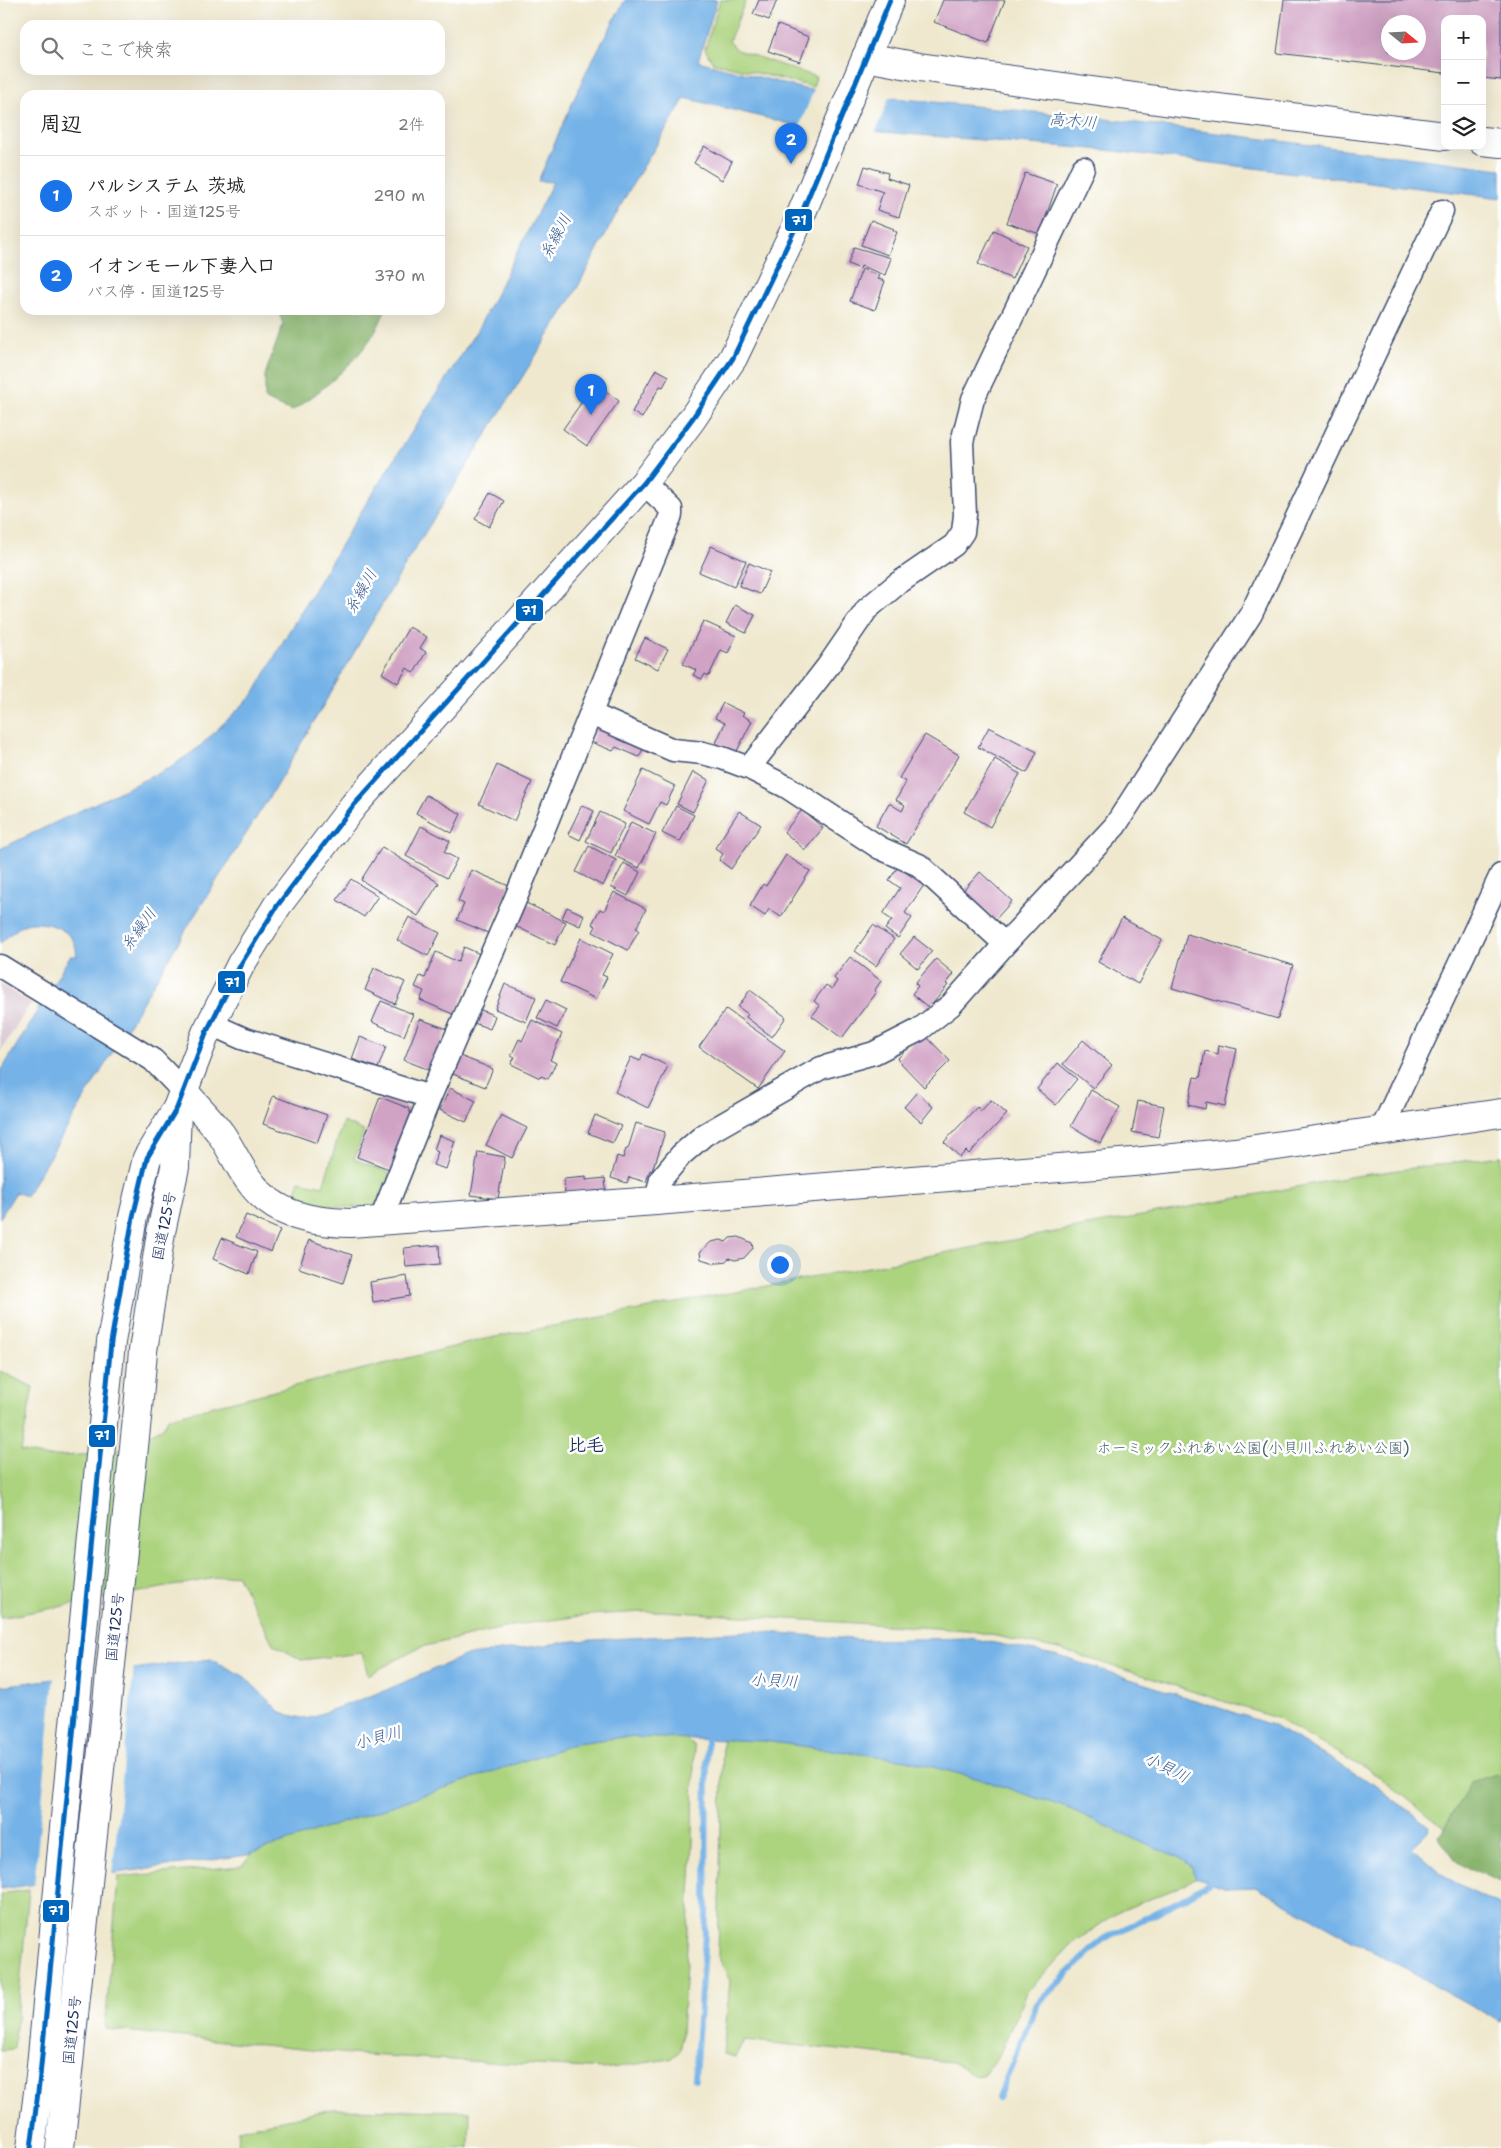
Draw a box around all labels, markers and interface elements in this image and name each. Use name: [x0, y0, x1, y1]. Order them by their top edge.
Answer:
north arrow: [1381, 15, 1426, 60]
map controls: [1441, 15, 1486, 150]
button: +: [1441, 15, 1486, 60]
search box: [20, 20, 445, 75]
icon: search: [38, 34, 66, 62]
text: ここで検索: [78, 37, 173, 62]
button: −: [1441, 60, 1486, 105]
button: layers: [1441, 105, 1486, 150]
water label: 高木川: [1048, 108, 1098, 133]
text: 周辺: [40, 110, 82, 138]
text: 2件: [398, 114, 425, 135]
pin: 2: [775, 123, 807, 164]
text: パルシステム 茨城: [87, 173, 245, 198]
text: 1: [52, 185, 60, 206]
text: 290 m: [373, 185, 425, 206]
text: スポット · 国道125号: [87, 201, 241, 222]
line badge: 71: [784, 208, 813, 232]
water label: 糸繰川: [535, 210, 576, 262]
text: 71: [791, 211, 807, 229]
text: イオンモール下妻入口: [87, 253, 276, 278]
text: 2: [50, 265, 62, 286]
text: 370 m: [374, 265, 425, 286]
text: バス停 · 国道125号: [87, 281, 225, 302]
pin: 1: [575, 374, 607, 415]
water label: 糸繰川: [339, 565, 382, 617]
line badge: 71: [515, 598, 544, 622]
text: 71: [521, 601, 537, 619]
water label: 糸繰川: [116, 904, 161, 955]
line badge: 71: [217, 970, 246, 994]
text: 71: [224, 973, 240, 991]
street label: 国道125号: [148, 1190, 180, 1262]
your location: [767, 1252, 793, 1278]
line badge: 71: [88, 1424, 116, 1448]
text: 71: [94, 1426, 110, 1444]
district label: 比毛: [568, 1433, 604, 1457]
park label: ホーミックふれあい公園(小貝川ふれあい公園): [1097, 1438, 1409, 1458]
street label: 国道125号: [101, 1591, 129, 1663]
water label: 小貝川: [749, 1669, 798, 1692]
water label: 小貝川: [352, 1721, 404, 1754]
water label: 小貝川: [1141, 1747, 1193, 1788]
line badge: 71: [42, 1899, 70, 1923]
text: 71: [48, 1901, 64, 1919]
street label: 国道125号: [58, 1994, 86, 2066]

